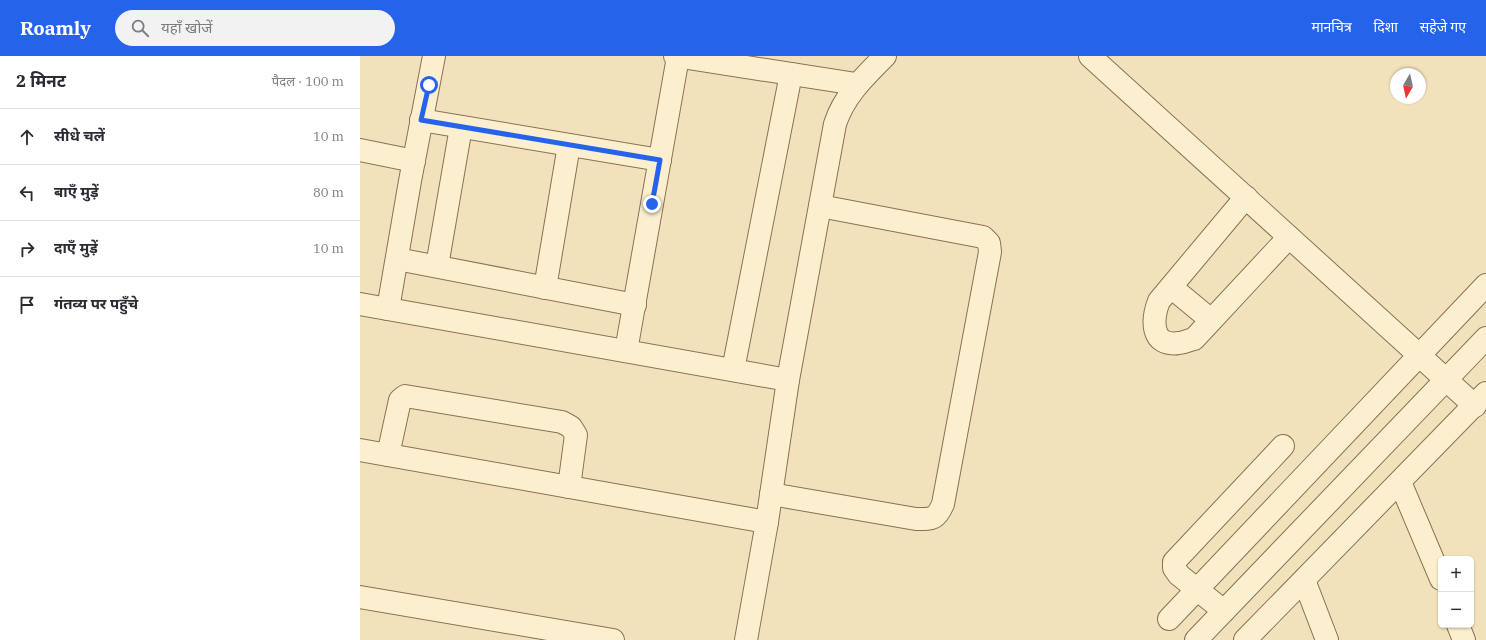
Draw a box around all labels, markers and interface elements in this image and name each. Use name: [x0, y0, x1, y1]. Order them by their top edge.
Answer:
search box: [115, 10, 395, 46]
text: Roamly: [20, 16, 91, 40]
icon: search: [129, 17, 151, 39]
text: यहाँ खोजें: [161, 18, 212, 37]
text: मानचित्र: [1312, 18, 1352, 36]
text: दिशा: [1374, 18, 1398, 36]
text: सहेजे गए: [1420, 18, 1466, 36]
north arrow: [1390, 68, 1426, 104]
text: 2 मिनट: [16, 70, 66, 92]
text: पैदल · 100 m: [272, 73, 344, 90]
route start: [420, 76, 438, 94]
icon: ahead: [16, 126, 38, 148]
text: सीधे चलें: [54, 126, 105, 145]
text: 10 m: [313, 128, 344, 145]
icon: left: [16, 182, 38, 204]
text: बाएँ मुड़ें: [54, 182, 99, 201]
text: 80 m: [313, 184, 344, 201]
route end: [643, 195, 661, 213]
icon: right: [16, 238, 38, 260]
text: दाएँ मुड़ें: [54, 238, 98, 257]
text: 10 m: [313, 240, 344, 257]
icon: arrive: [16, 294, 38, 316]
text: गंतव्य पर पहुँचे: [54, 294, 138, 313]
map controls: [1438, 556, 1474, 628]
button: +: [1438, 556, 1474, 592]
button: −: [1438, 592, 1474, 628]

